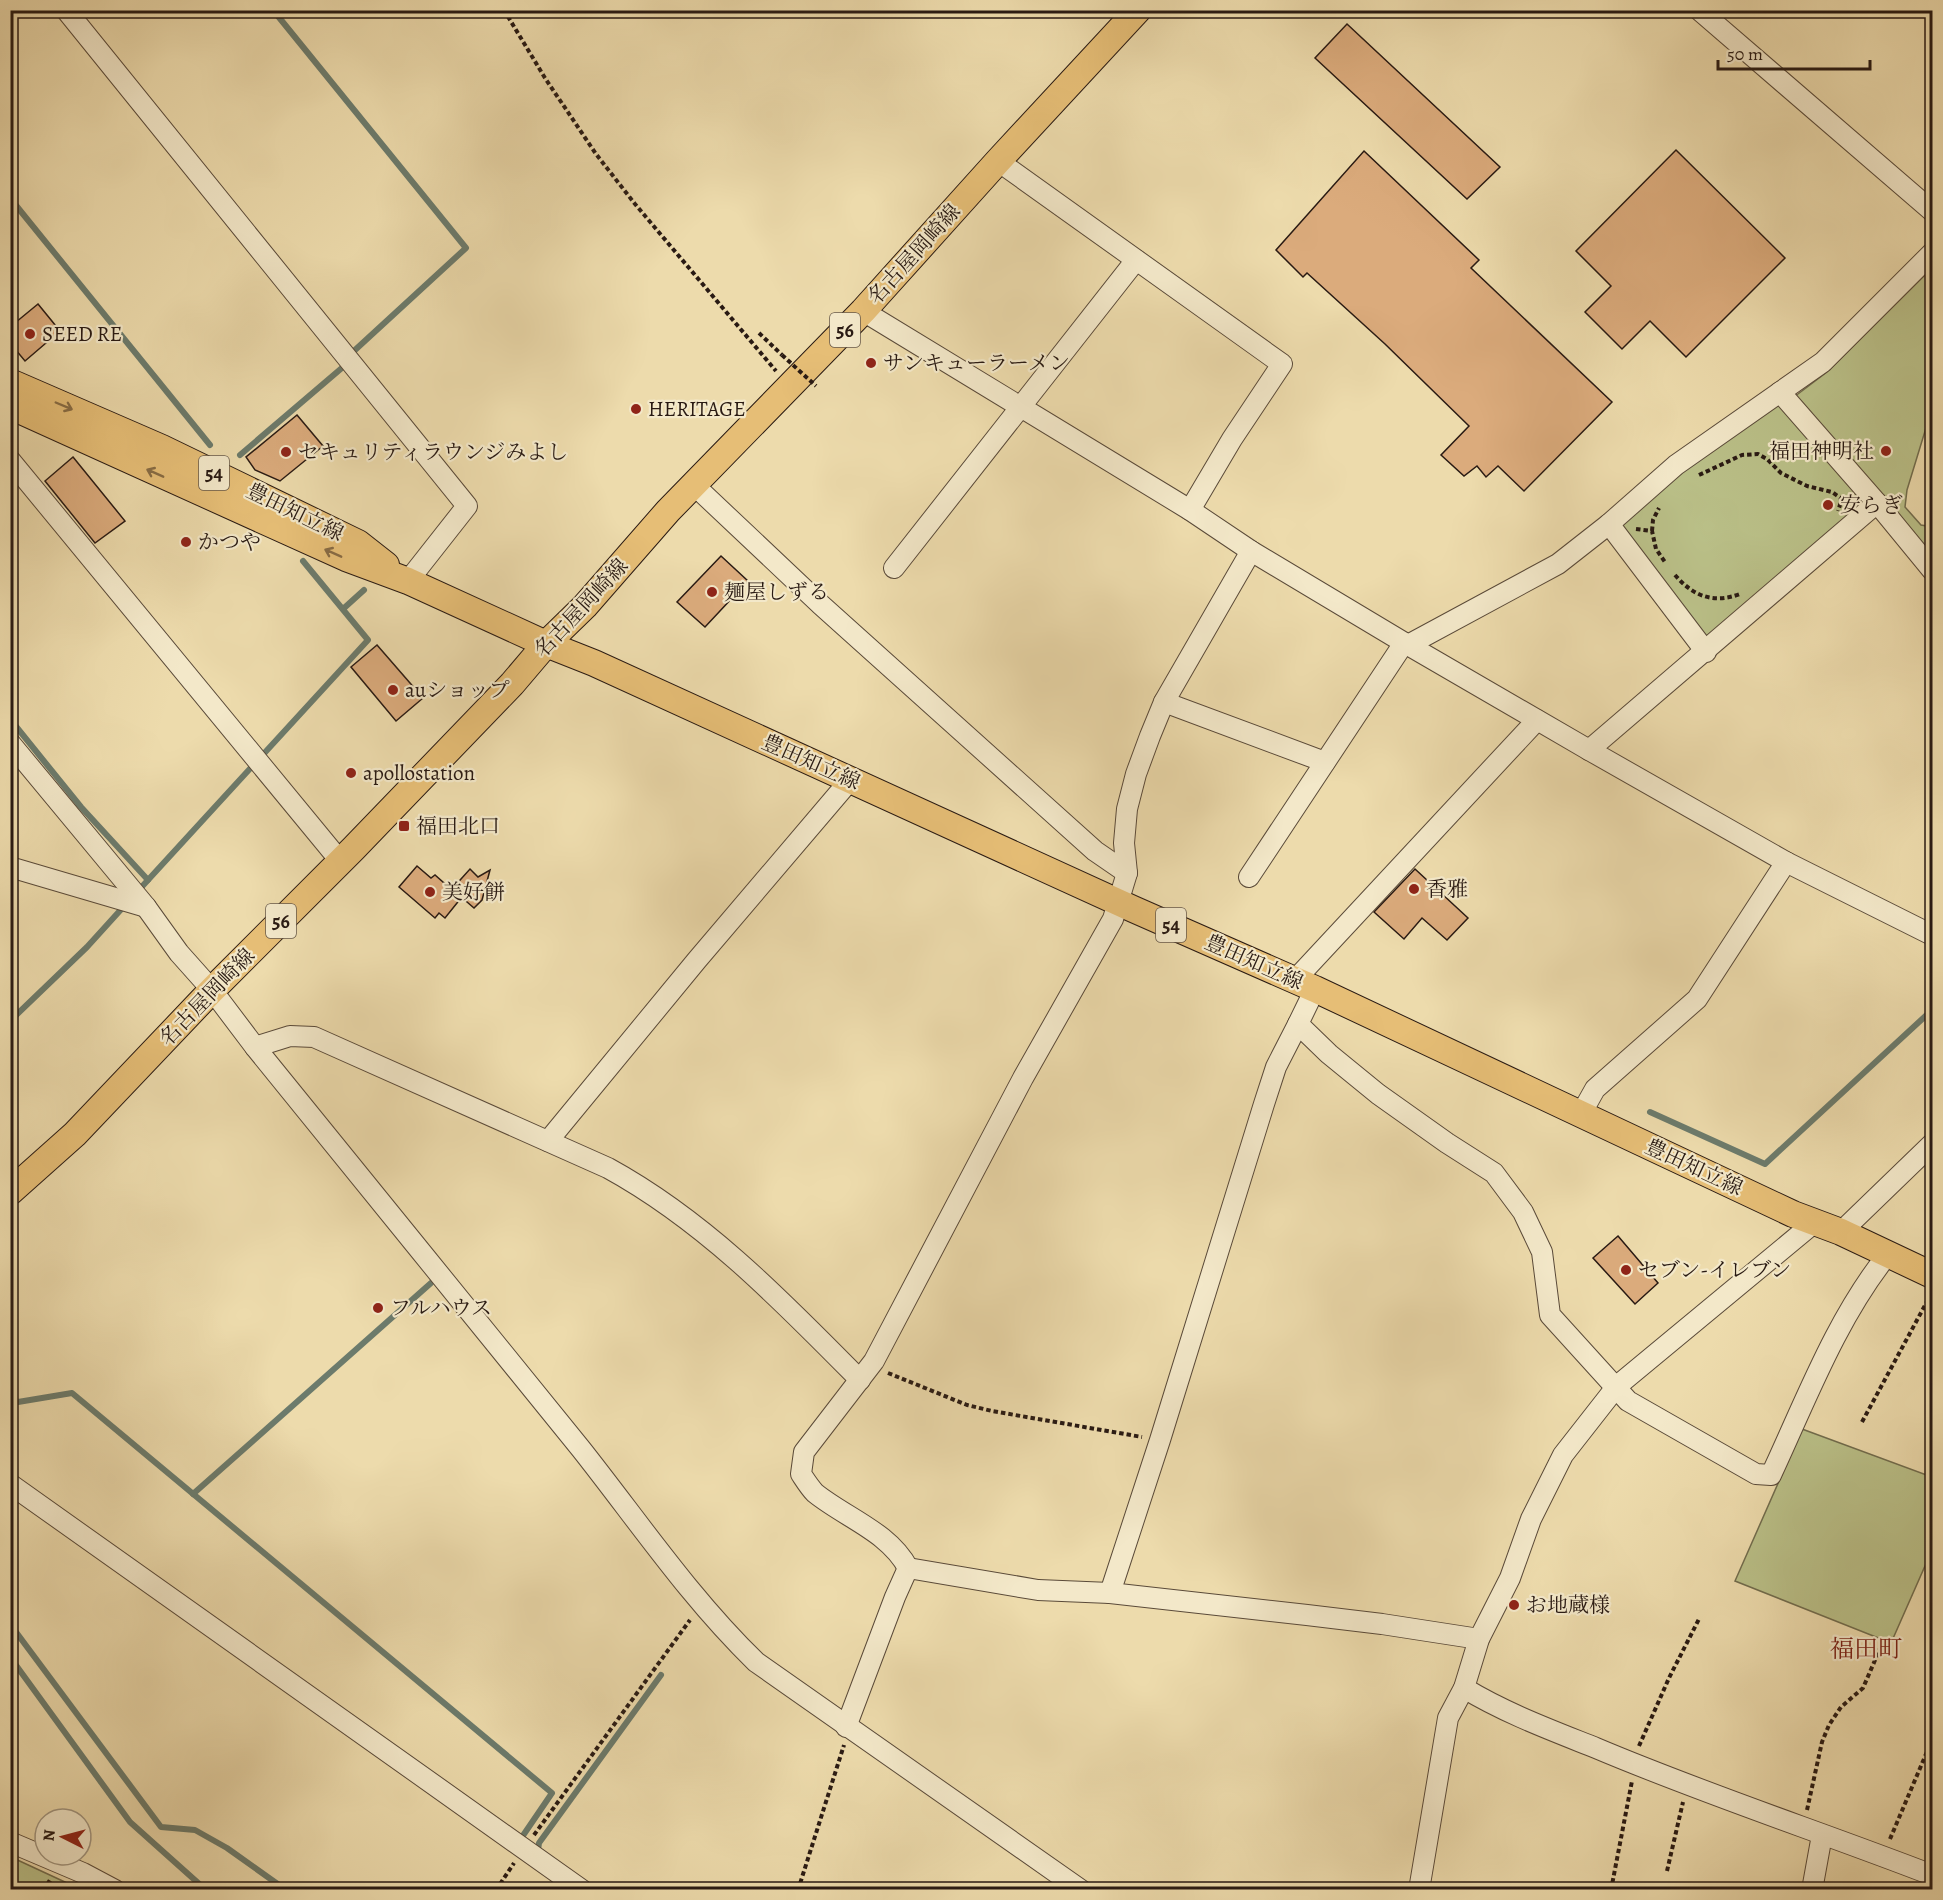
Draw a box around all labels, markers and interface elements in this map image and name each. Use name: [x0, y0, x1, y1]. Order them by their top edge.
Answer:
scale bar: [1718, 33, 1870, 71]
text: 50 m: [1727, 42, 1763, 66]
street label: 名古屋岡崎線: [861, 198, 967, 310]
road number: 56: [830, 313, 860, 347]
place label: SEED RE: [42, 320, 122, 348]
marker: SEED RE: [23, 327, 37, 341]
place label: サンキューラーメン: [883, 349, 1070, 377]
marker: サンキューラーメン: [864, 356, 878, 370]
place label: HERITAGE: [648, 395, 746, 423]
one-way arrow: [54, 401, 73, 412]
marker: HERITAGE: [629, 402, 643, 416]
place label: 福田神明社: [1769, 437, 1874, 465]
place label: セキュリティラウンジみよし: [298, 438, 568, 466]
marker: 福田神明社: [1879, 444, 1893, 458]
marker: セキュリティラウンジみよし: [279, 445, 293, 459]
road number: 54: [199, 456, 229, 490]
one-way arrow: [147, 467, 165, 478]
street label: 豊田知立線: [242, 476, 348, 548]
place label: 安らぎ: [1840, 491, 1903, 519]
marker: 安らぎ: [1821, 498, 1835, 512]
place label: かつや: [198, 528, 261, 556]
marker: かつや: [179, 535, 193, 549]
one-way arrow: [325, 547, 343, 558]
street label: 名古屋岡崎線: [528, 552, 634, 664]
place label: 麺屋しずる: [724, 578, 829, 606]
marker: 麺屋しずる: [705, 585, 719, 599]
place label: auショップ: [405, 676, 510, 704]
marker: auショップ: [386, 683, 400, 697]
street label: 豊田知立線: [757, 728, 865, 796]
place label: apollostation: [363, 759, 475, 787]
marker: apollostation: [344, 766, 358, 780]
place label: 福田北口: [416, 812, 500, 840]
marker: 福田北口: [397, 819, 411, 833]
place label: 香雅: [1426, 875, 1468, 903]
place label: 美好餅: [442, 878, 505, 906]
marker: 香雅: [1407, 882, 1421, 896]
marker: 美好餅: [423, 885, 437, 899]
road number: 56: [266, 904, 296, 938]
road number: 54: [1156, 908, 1186, 942]
street label: 豊田知立線: [1200, 928, 1308, 996]
street label: 名古屋岡崎線: [153, 942, 261, 1052]
street label: 豊田知立線: [1641, 1132, 1747, 1202]
place label: セブン-イレブン: [1638, 1256, 1791, 1284]
marker: セブン-イレブン: [1619, 1263, 1633, 1277]
place label: フルハウス: [390, 1294, 492, 1322]
marker: フルハウス: [371, 1301, 385, 1315]
place label: お地蔵様: [1526, 1591, 1610, 1619]
marker: お地蔵様: [1507, 1598, 1521, 1612]
district label: 福田町: [1830, 1633, 1902, 1665]
north arrow: [33, 1807, 93, 1867]
text: N: [38, 1828, 61, 1842]

